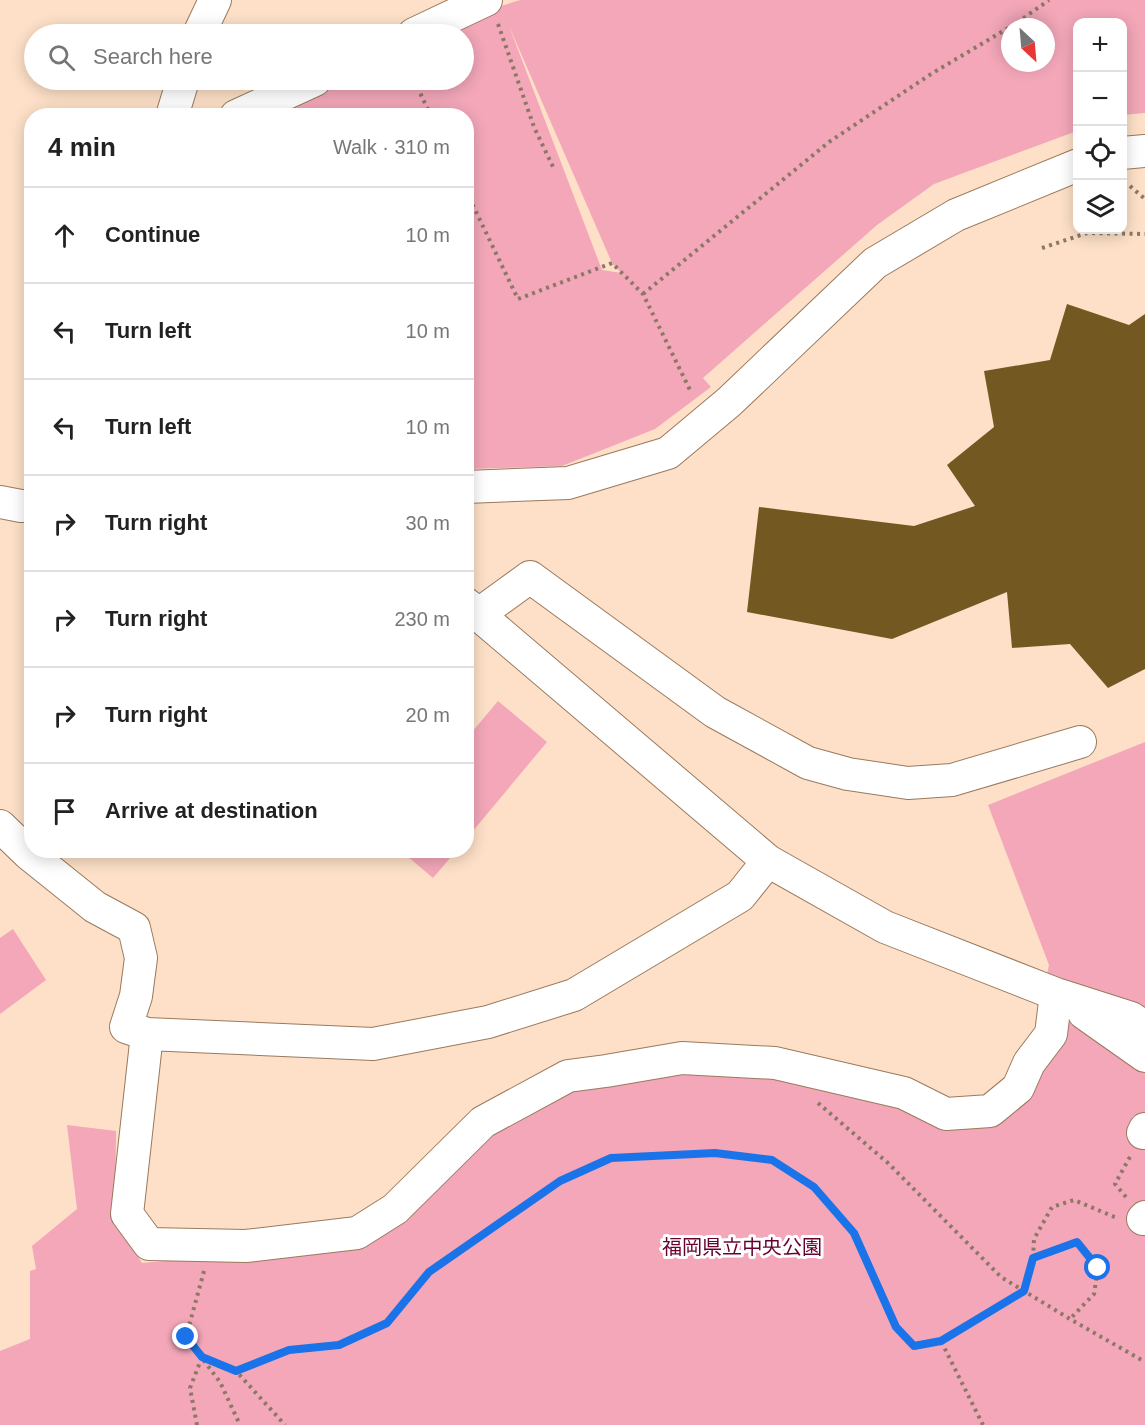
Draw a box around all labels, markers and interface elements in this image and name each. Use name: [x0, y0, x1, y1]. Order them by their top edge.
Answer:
north arrow: [1001, 18, 1055, 72]
map controls: [1073, 18, 1127, 234]
button: +: [1073, 18, 1127, 72]
search box: [24, 24, 474, 90]
icon: search: [45, 41, 78, 74]
text: Search here: [93, 44, 213, 69]
button: −: [1073, 72, 1127, 126]
button: locate: [1073, 126, 1127, 180]
text: 4 min: [48, 132, 116, 162]
text: Walk · 310 m: [333, 136, 450, 158]
button: layers: [1073, 180, 1127, 234]
icon: ahead: [48, 219, 81, 252]
text: Continue: [105, 222, 200, 247]
text: 10 m: [406, 224, 450, 246]
icon: left: [48, 315, 81, 348]
text: Turn left: [105, 318, 191, 343]
text: 10 m: [406, 320, 450, 342]
icon: left: [48, 411, 81, 444]
text: Turn left: [105, 414, 191, 439]
text: 10 m: [406, 416, 450, 438]
icon: right: [48, 507, 81, 540]
text: Turn right: [105, 510, 207, 535]
text: 30 m: [406, 512, 450, 534]
icon: right: [48, 603, 81, 636]
text: Turn right: [105, 606, 207, 631]
text: 230 m: [394, 608, 450, 630]
icon: right: [48, 699, 81, 732]
text: Turn right: [105, 702, 207, 727]
text: 20 m: [406, 704, 450, 726]
icon: arrive: [48, 795, 81, 828]
text: Arrive at destination: [105, 798, 318, 823]
park label: 福岡県立中央公園: [662, 1236, 822, 1258]
route start: [1084, 1254, 1110, 1280]
route end: [172, 1323, 198, 1349]

